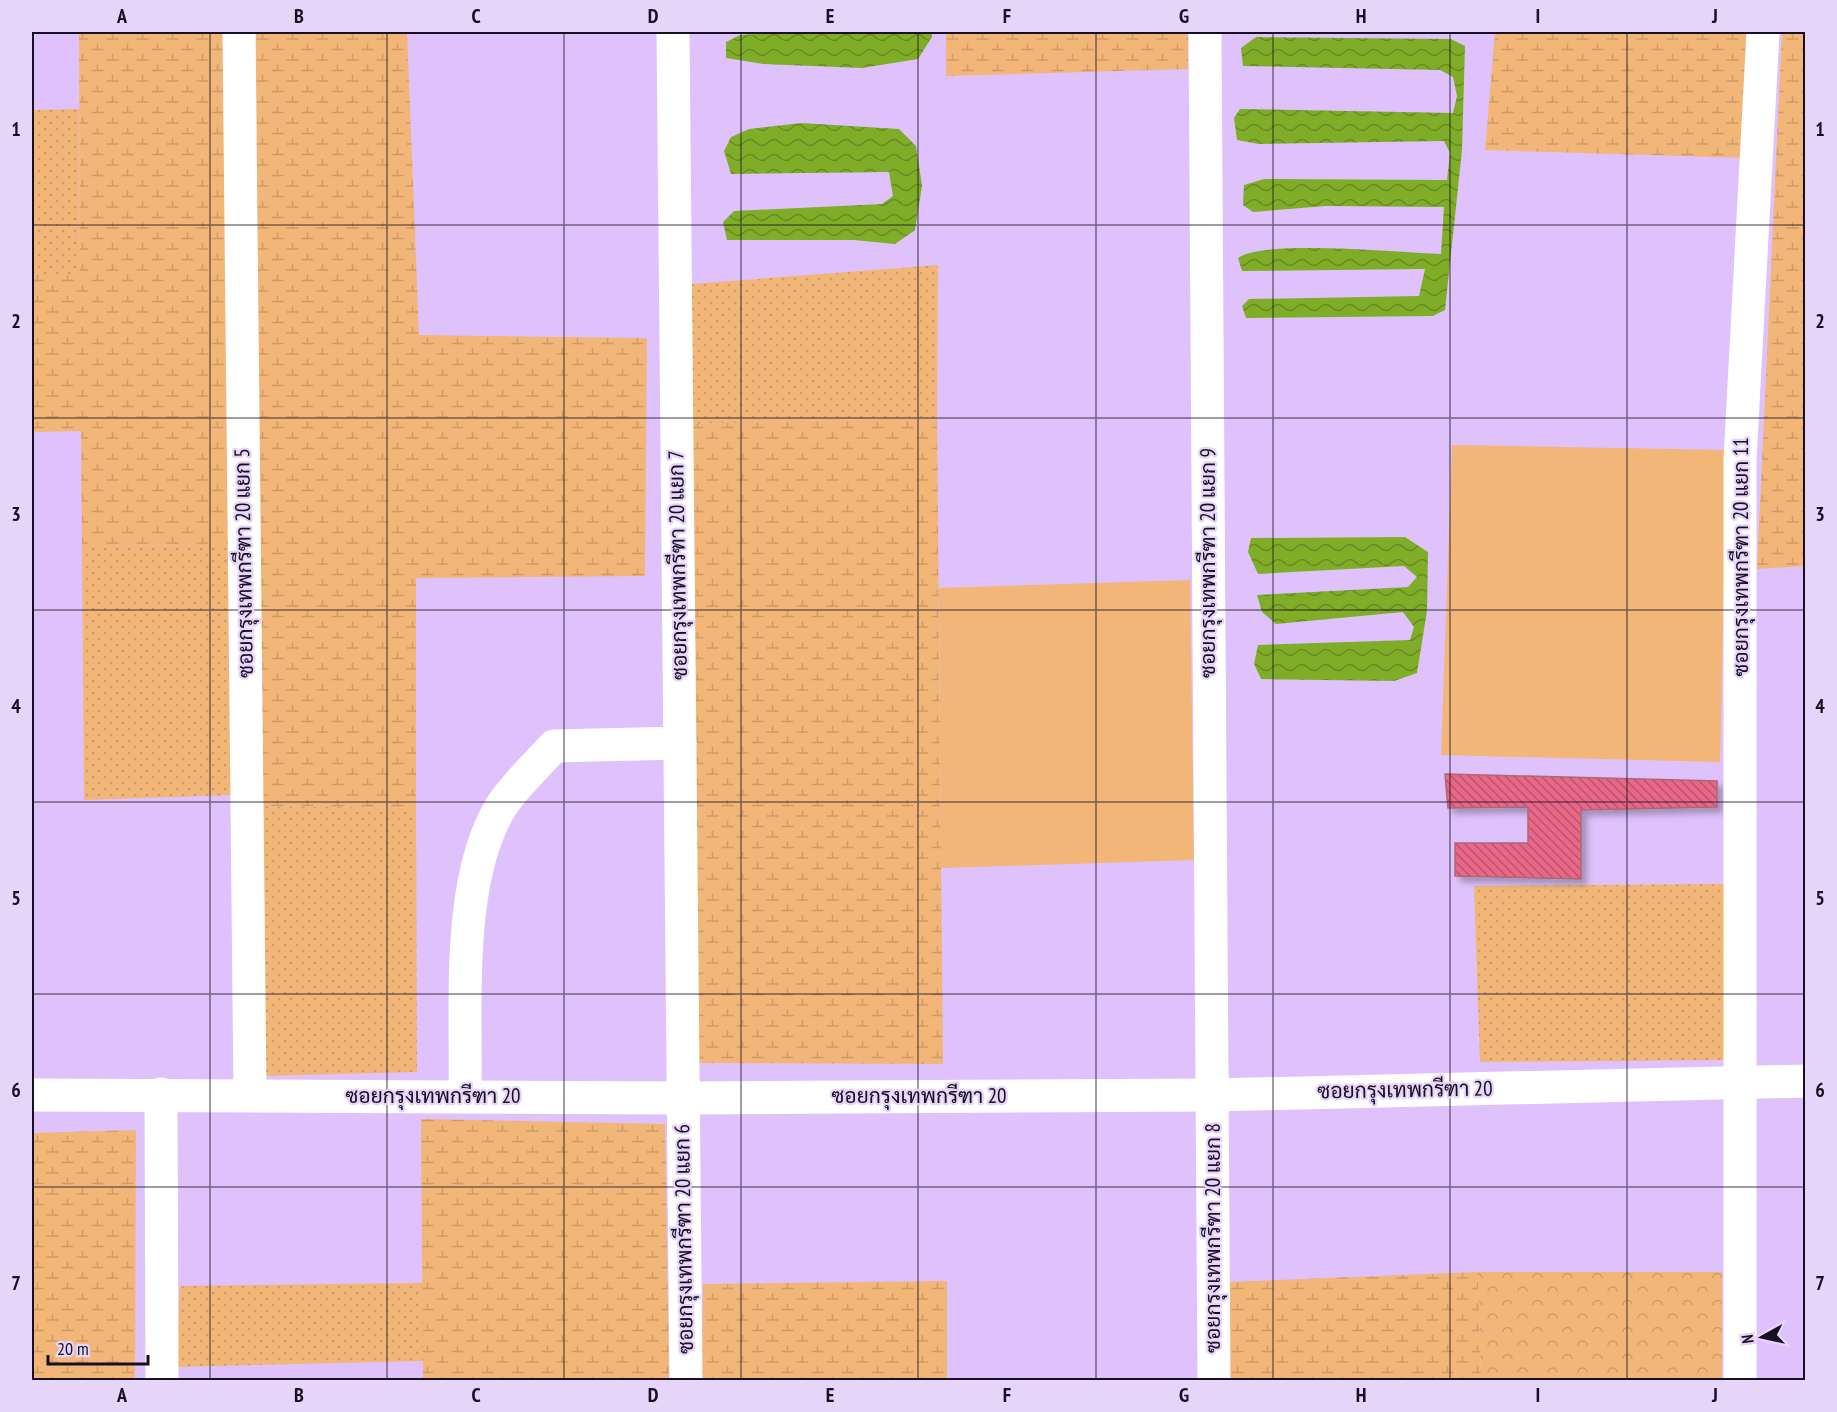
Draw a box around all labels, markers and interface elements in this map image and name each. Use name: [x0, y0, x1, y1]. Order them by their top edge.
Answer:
text: A: [116, 3, 128, 29]
text: B: [294, 3, 304, 29]
text: C: [471, 3, 481, 29]
text: D: [648, 3, 659, 29]
text: E: [826, 3, 834, 29]
text: F: [1003, 3, 1011, 29]
text: G: [1179, 3, 1189, 29]
text: H: [1356, 3, 1366, 29]
text: I: [1536, 3, 1540, 29]
text: J: [1711, 3, 1718, 29]
text: 1: [11, 116, 21, 142]
text: 1: [1815, 116, 1825, 142]
text: 2: [11, 308, 21, 334]
text: 2: [1815, 308, 1825, 334]
street label: ซอยกรุงเทพกรีฑา 20 แยก 11: [1727, 437, 1755, 677]
street label: ซอยกรุงเทพกรีฑา 20 แยก 5: [228, 448, 260, 678]
street label: ซอยกรุงเทพกรีฑา 20 แยก 9: [1194, 448, 1222, 678]
street label: ซอยกรุงเทพกรีฑา 20 แยก 7: [662, 450, 694, 680]
text: 3: [11, 501, 21, 527]
text: 3: [1815, 501, 1825, 527]
text: 4: [11, 693, 21, 719]
text: 4: [1815, 693, 1825, 719]
text: 5: [11, 885, 21, 911]
text: 5: [1815, 885, 1825, 911]
street label: ซอยกรุงเทพกรีฑา 20: [1317, 1074, 1493, 1106]
text: 6: [11, 1077, 21, 1103]
text: 6: [1815, 1077, 1825, 1103]
street label: ซอยกรุงเทพกรีฑา 20: [345, 1082, 521, 1110]
street label: ซอยกรุงเทพกรีฑา 20: [831, 1082, 1007, 1110]
street label: ซอยกรุงเทพกรีฑา 20 แยก 8: [1199, 1123, 1227, 1353]
street label: ซอยกรุงเทพกรีฑา 20 แยก 6: [668, 1124, 700, 1354]
text: 7: [11, 1270, 21, 1296]
text: 7: [1815, 1270, 1825, 1296]
north arrow: [1732, 1307, 1792, 1367]
scale bar: [48, 1328, 148, 1366]
text: N: [1737, 1333, 1758, 1345]
text: 20 m: [57, 1337, 89, 1360]
text: A: [116, 1382, 128, 1408]
text: B: [294, 1382, 304, 1408]
text: C: [471, 1382, 481, 1408]
text: D: [648, 1382, 659, 1408]
text: E: [826, 1382, 834, 1408]
text: F: [1003, 1382, 1011, 1408]
text: G: [1179, 1382, 1189, 1408]
text: H: [1356, 1382, 1366, 1408]
text: I: [1536, 1382, 1540, 1408]
text: J: [1711, 1382, 1718, 1408]

